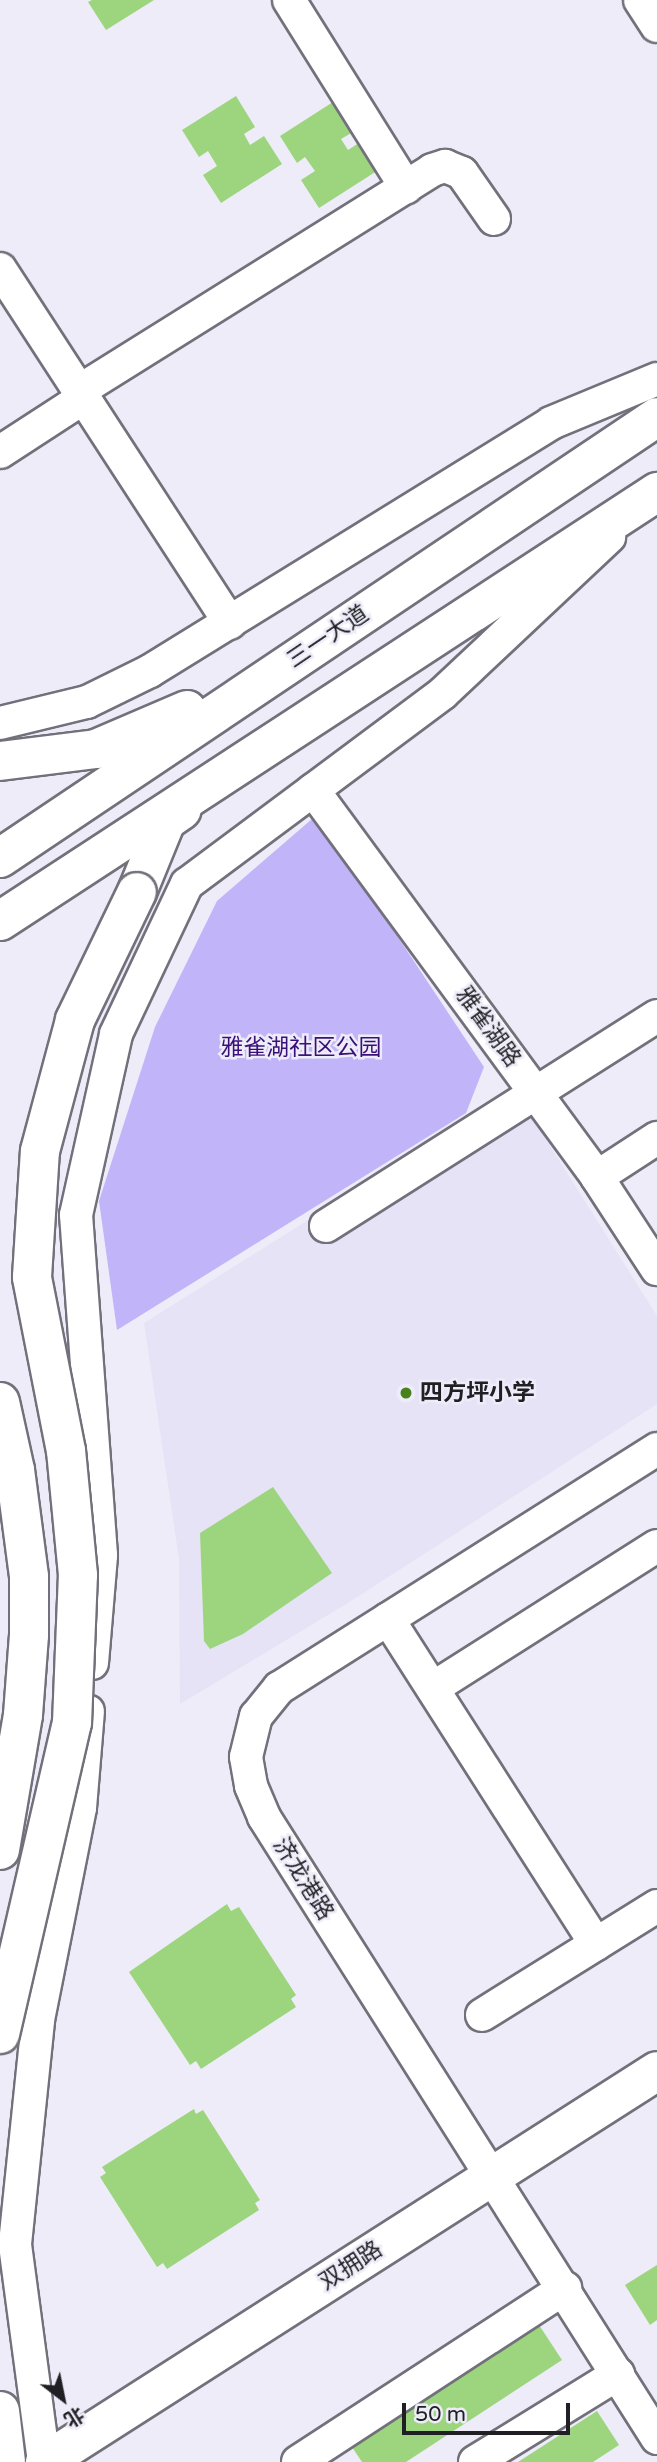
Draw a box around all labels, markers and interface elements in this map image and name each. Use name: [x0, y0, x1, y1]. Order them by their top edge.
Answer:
street label: 三一大道: [282, 600, 374, 674]
street label: 雅雀湖路: [450, 982, 526, 1072]
park label: 雅雀湖社区公园: [221, 1034, 381, 1062]
place label: 四方坪小学: [420, 1379, 535, 1407]
marker: 四方坪小学: [398, 1385, 414, 1401]
street label: 济龙港路: [267, 1833, 339, 1925]
street label: 双拥路: [315, 2236, 387, 2296]
north arrow: [28, 2364, 98, 2434]
scale bar: [405, 2388, 573, 2432]
text: 北: [60, 2402, 88, 2431]
text: 50 m: [415, 2402, 466, 2427]

